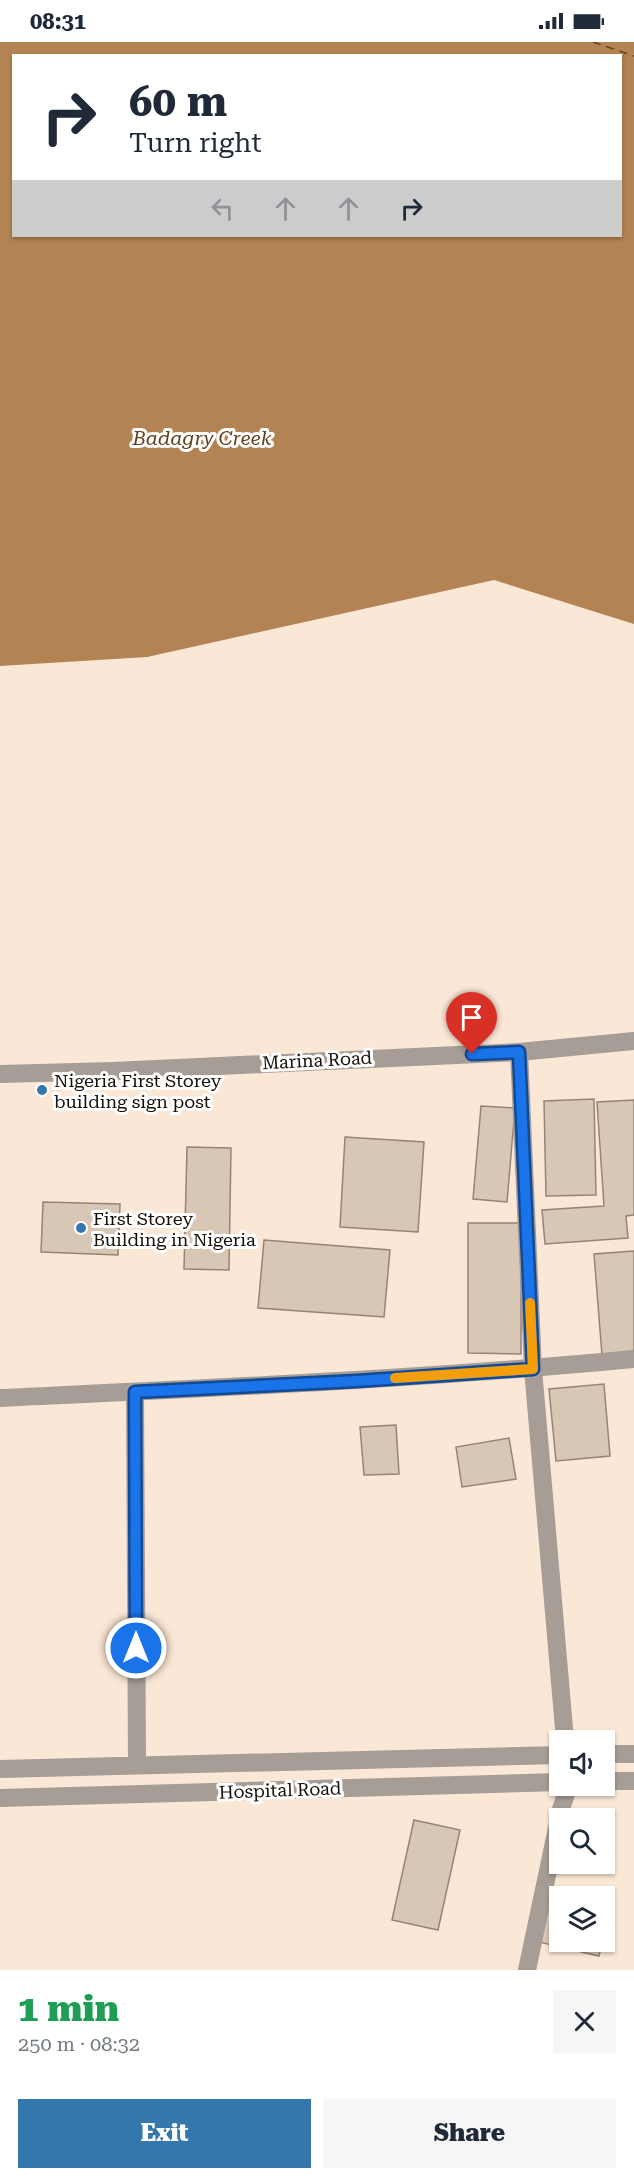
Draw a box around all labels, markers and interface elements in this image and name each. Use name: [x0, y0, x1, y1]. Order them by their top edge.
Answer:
text: 08:31: [30, 9, 86, 34]
text: 60 m: [129, 77, 227, 126]
icon: right: [30, 78, 108, 156]
text: Turn right: [129, 127, 262, 159]
icon: left: [206, 192, 239, 225]
icon: ahead: [269, 192, 302, 225]
icon: ahead: [332, 192, 365, 225]
icon: right: [395, 192, 428, 225]
water label: Badagry Creek: [131, 426, 272, 450]
pin: [446, 992, 497, 1054]
icon: arrive: [455, 1001, 488, 1034]
street label: Marina Road: [262, 1047, 373, 1073]
place label: Nigeria First Storey building sign post: [54, 1070, 222, 1112]
marker: Nigeria First Storey building sign post: [35, 1083, 49, 1097]
place label: First Storey Building in Nigeria: [93, 1208, 256, 1250]
marker: First Storey Building in Nigeria: [74, 1221, 88, 1235]
position arrow: [104, 1616, 168, 1680]
map controls: [549, 1730, 615, 1952]
button: sound: [549, 1730, 615, 1796]
street label: Hospital Road: [218, 1777, 342, 1803]
button: search: [549, 1808, 615, 1874]
button: layers: [549, 1886, 615, 1952]
text: 1 min: [18, 1988, 119, 2030]
button: close: [553, 1990, 616, 2053]
text: 250 m · 08:32: [18, 2032, 140, 2056]
button: Exit: [18, 2099, 311, 2168]
button: Share: [323, 2099, 616, 2168]

